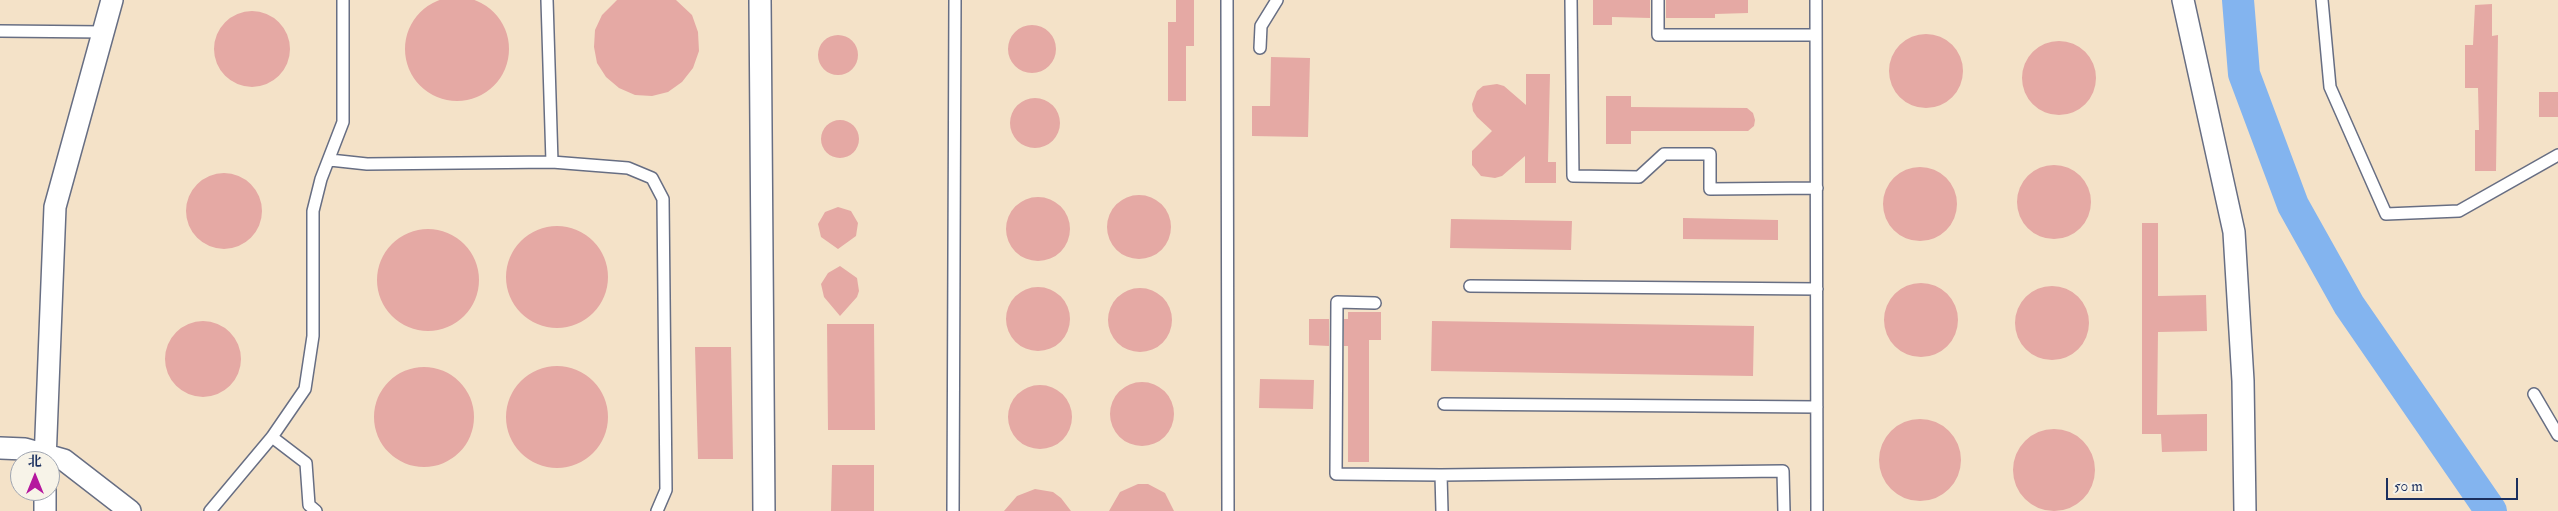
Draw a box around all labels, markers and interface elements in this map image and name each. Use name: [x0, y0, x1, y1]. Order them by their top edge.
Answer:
north arrow: [10, 451, 60, 501]
text: 北: [28, 453, 42, 470]
scale bar: [2388, 468, 2520, 500]
text: 50 m: [2394, 477, 2423, 496]

